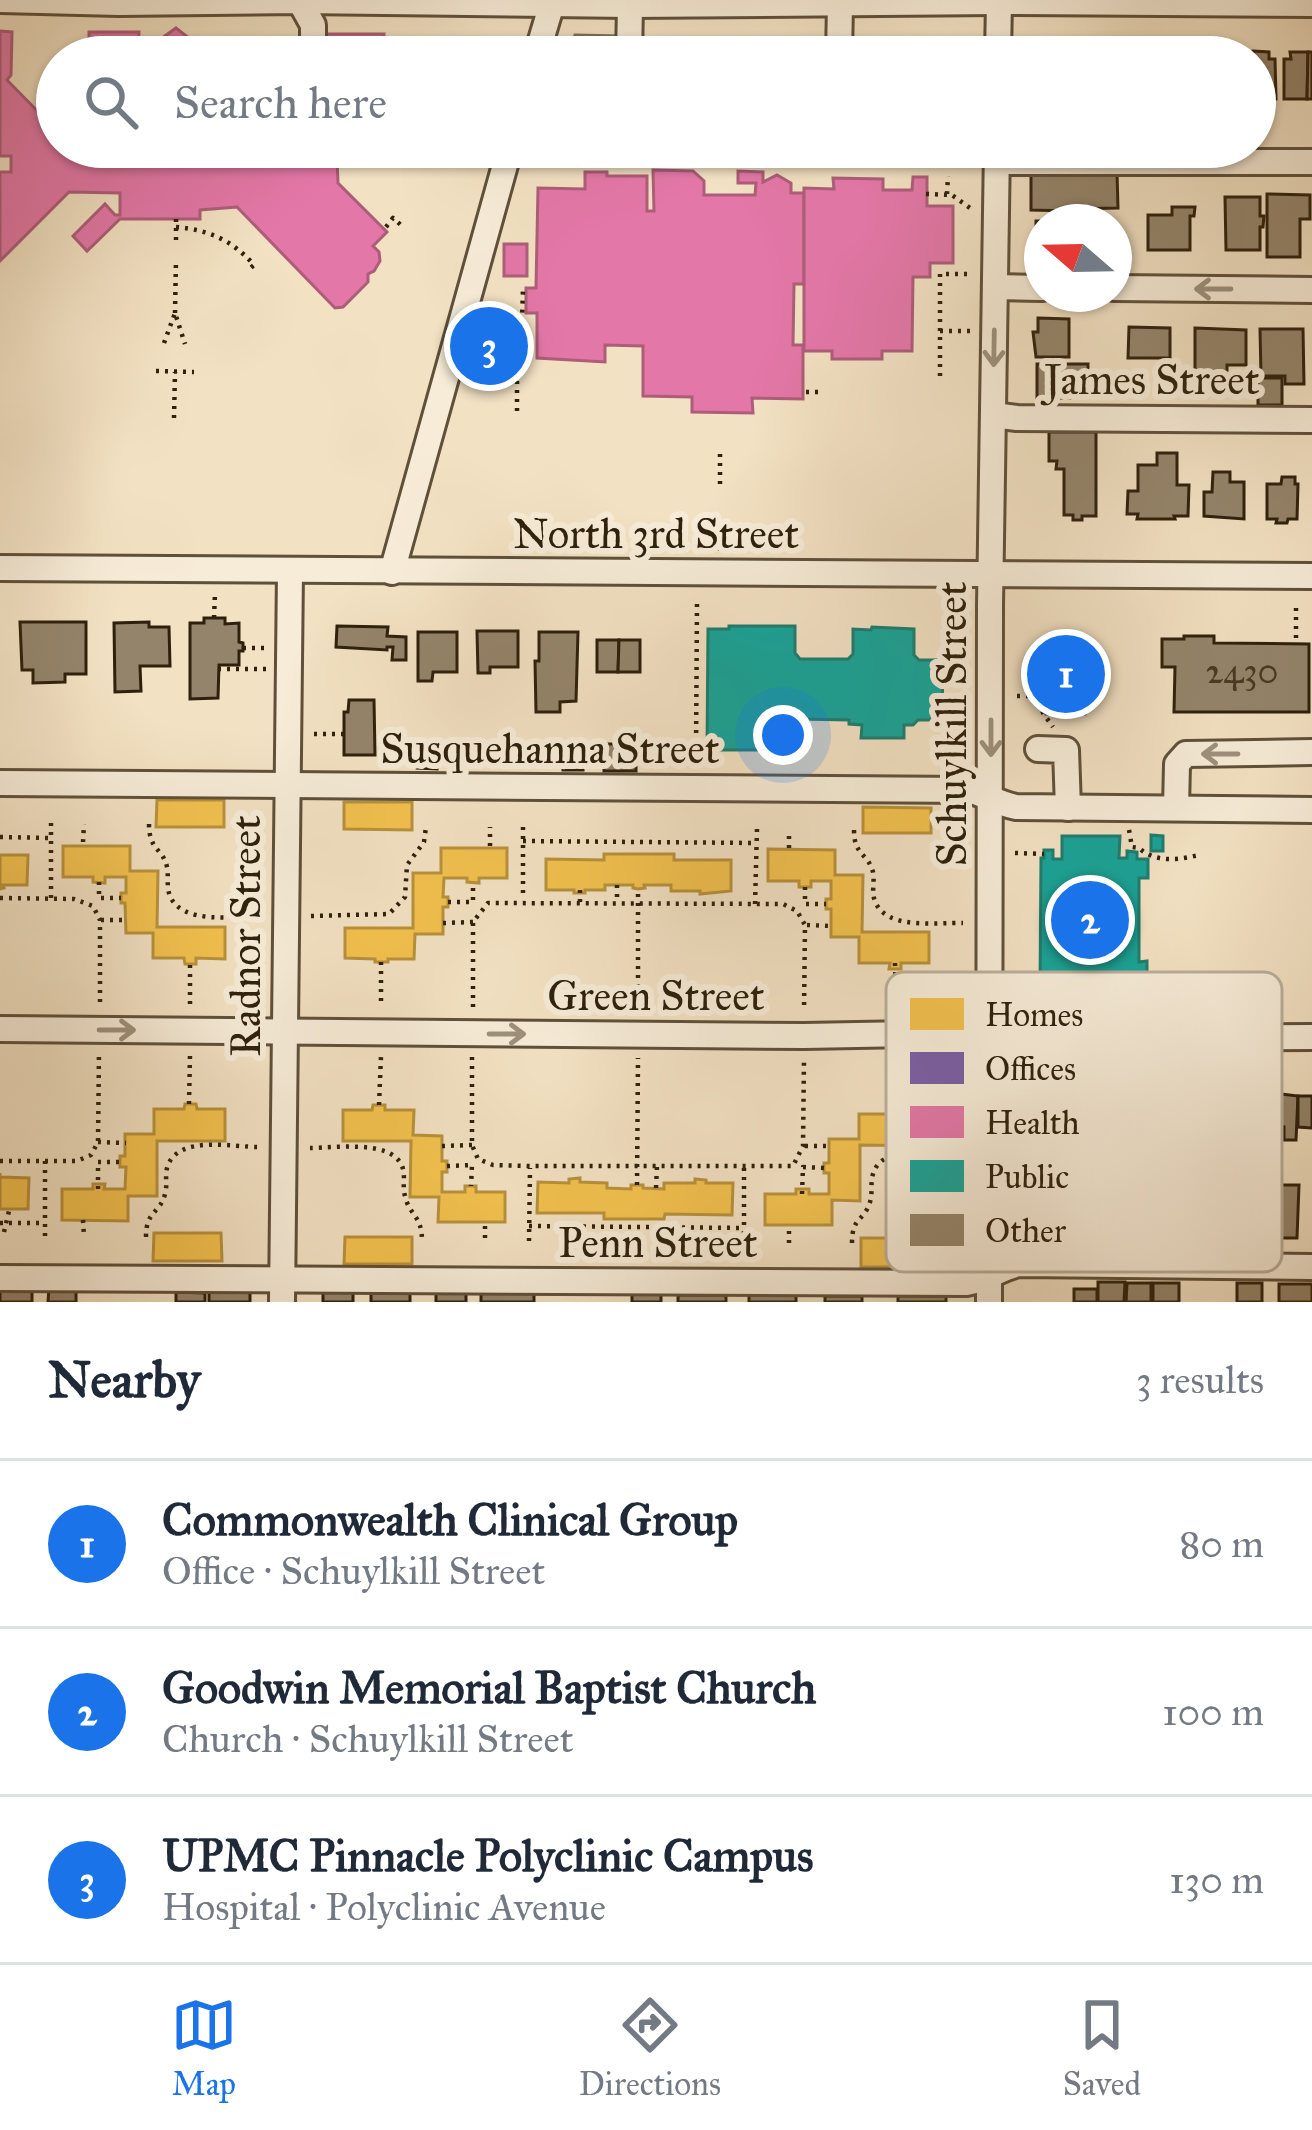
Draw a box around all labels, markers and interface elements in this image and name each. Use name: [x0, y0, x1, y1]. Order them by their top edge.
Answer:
search box: [36, 36, 1276, 168]
icon: search: [78, 69, 144, 135]
text: Search here: [174, 75, 387, 130]
north arrow: [1024, 204, 1132, 312]
one-way arrow: [1194, 278, 1233, 300]
pin: 3: [450, 301, 528, 391]
one-way arrow: [983, 328, 1005, 367]
street label: James Street: [1040, 354, 1260, 406]
street label: North 3rd Street: [513, 508, 799, 560]
street label: Schuylkill Street: [926, 581, 978, 867]
pin: 1: [1027, 629, 1105, 719]
house number: 2430: [1205, 649, 1279, 693]
your location: [753, 705, 813, 765]
one-way arrow: [980, 718, 1002, 757]
street label: Susquehanna Street: [380, 723, 720, 775]
one-way arrow: [1201, 743, 1240, 765]
street label: Radnor Street: [220, 815, 272, 1057]
pin: 2: [1051, 875, 1129, 965]
street label: Green Street: [547, 970, 765, 1022]
legend: [886, 972, 1282, 1272]
text: Homes: [985, 995, 1083, 1035]
one-way arrow: [97, 1019, 136, 1041]
one-way arrow: [487, 1023, 526, 1045]
text: Offices: [985, 1049, 1076, 1089]
text: Health: [985, 1103, 1080, 1143]
text: Public: [985, 1157, 1069, 1197]
text: Other: [985, 1211, 1067, 1251]
street label: Penn Street: [558, 1217, 758, 1269]
text: Nearby: [48, 1349, 200, 1411]
text: 3 results: [1136, 1356, 1264, 1404]
text: Commonwealth Clinical Group: [162, 1492, 738, 1547]
text: 1: [79, 1520, 95, 1568]
text: 80 m: [1179, 1520, 1264, 1568]
text: Office · Schuylkill Street: [162, 1547, 545, 1595]
text: Goodwin Memorial Baptist Church: [162, 1660, 816, 1715]
text: 2: [77, 1688, 97, 1736]
text: 100 m: [1162, 1688, 1264, 1736]
text: Church · Schuylkill Street: [162, 1715, 573, 1763]
text: UPMC Pinnacle Polyclinic Campus: [162, 1828, 813, 1883]
text: 3: [79, 1856, 95, 1904]
text: 130 m: [1169, 1856, 1264, 1904]
text: Hospital · Polyclinic Avenue: [162, 1883, 606, 1931]
tab: Map: [171, 1992, 237, 2104]
tab: Directions: [579, 1992, 721, 2104]
tab: Saved: [1063, 1992, 1141, 2104]

